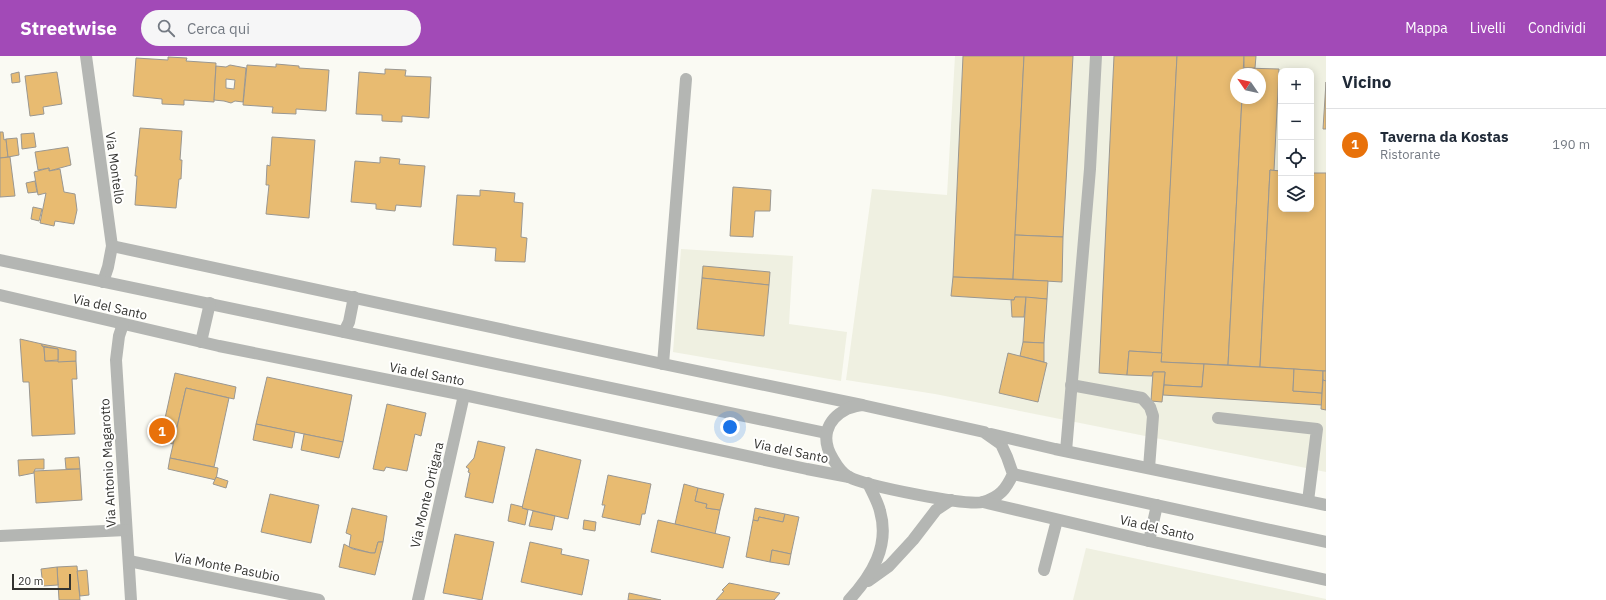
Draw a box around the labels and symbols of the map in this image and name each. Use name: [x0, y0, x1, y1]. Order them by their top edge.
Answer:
north arrow: [1230, 68, 1266, 104]
street label: Via Montello: [102, 131, 128, 205]
street label: Via del Santo: [71, 290, 149, 324]
street label: Via del Santo: [388, 358, 466, 390]
street label: Via Antonio Magarotto: [96, 398, 120, 528]
pin: 1: [149, 416, 175, 446]
your location: [720, 417, 740, 437]
street label: Via del Santo: [752, 435, 830, 467]
street label: Via Monte Ortigara: [407, 440, 447, 550]
street label: Via del Santo: [1118, 511, 1196, 545]
street label: Via Monte Pasubio: [173, 548, 281, 586]
scale bar: [12, 572, 71, 591]

